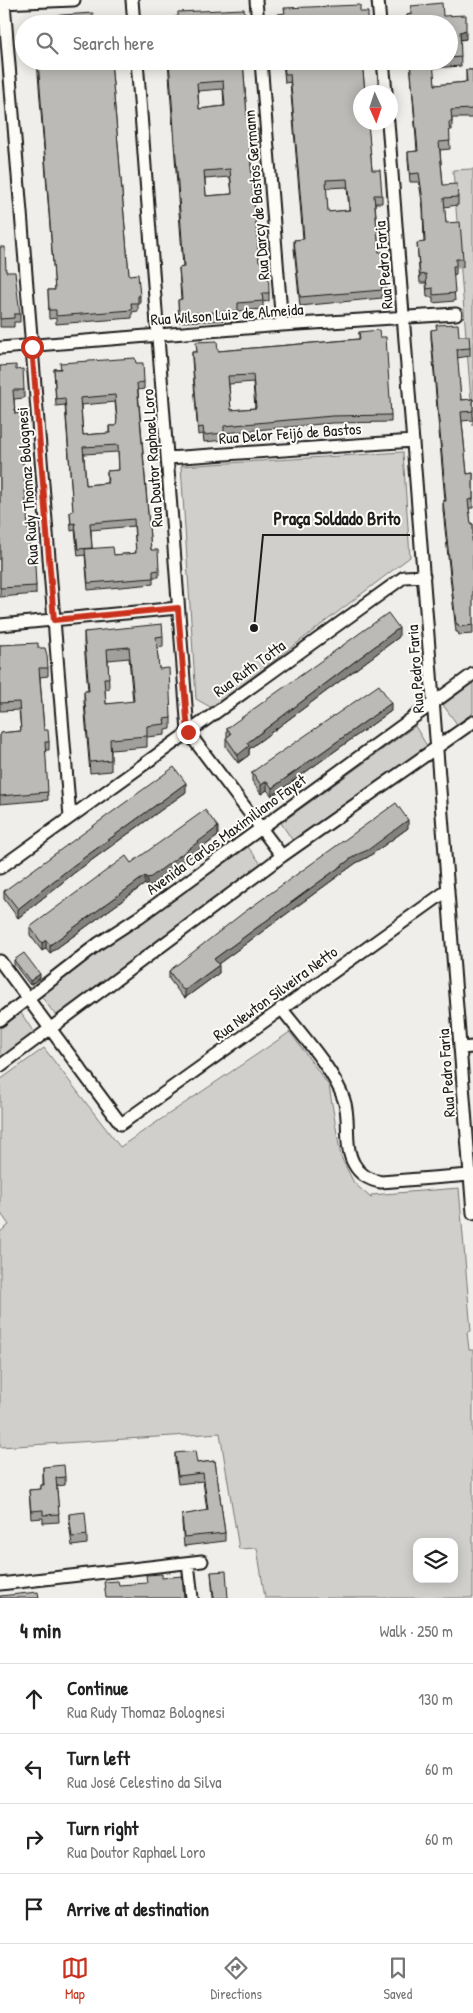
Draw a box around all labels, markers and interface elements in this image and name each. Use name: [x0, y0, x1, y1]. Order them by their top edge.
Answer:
search box: [15, 15, 458, 70]
icon: search: [33, 29, 61, 57]
text: Search here: [73, 30, 154, 56]
north arrow: [353, 85, 398, 130]
street label: Rua Darcy de Bastos Germann: [238, 109, 274, 281]
street label: Rua Pedro Faria: [368, 220, 398, 310]
street label: Rua Wilson Luiz de Almeida: [150, 298, 304, 330]
route start: [21, 336, 44, 359]
street label: Rua Doutor Raphael Loro: [136, 388, 168, 528]
street label: Rua Rudy Thomaz Bolognesi: [11, 406, 43, 566]
street label: Rua Delor Feijó de Bastos: [218, 417, 362, 449]
callout: Praça Soldado Brito: [263, 502, 410, 535]
text: Praça Soldado Brito: [273, 506, 401, 531]
street label: Rua Pedro Faria: [401, 624, 429, 714]
street label: Rua Ruth Totta: [208, 634, 290, 702]
route end: [177, 721, 200, 744]
street label: Avenida Carlos Maximiliano Fayet: [142, 768, 311, 900]
street label: Rua Newton Silveira Netto: [208, 940, 342, 1046]
street label: Rua Pedro Faria: [432, 1028, 460, 1118]
map controls: [413, 1538, 458, 1583]
button: layers: [413, 1538, 458, 1583]
text: 4 min: [20, 1616, 61, 1645]
text: Walk · 250 m: [379, 1620, 453, 1642]
text: Continue: [67, 1675, 128, 1701]
icon: ahead: [20, 1685, 48, 1713]
text: 130 m: [418, 1688, 453, 1710]
text: Rua Rudy Thomaz Bolognesi: [67, 1701, 225, 1723]
text: Turn left: [67, 1745, 130, 1771]
icon: left: [20, 1755, 48, 1783]
text: 60 m: [425, 1758, 453, 1780]
text: Rua José Celestino da Silva: [67, 1771, 222, 1793]
text: Turn right: [67, 1815, 138, 1841]
icon: right: [20, 1825, 48, 1853]
text: 60 m: [425, 1828, 453, 1850]
text: Rua Doutor Raphael Loro: [67, 1841, 206, 1863]
icon: arrive: [20, 1895, 48, 1923]
text: Arrive at destination: [67, 1896, 209, 1922]
tab: Map: [61, 1954, 89, 2003]
tab: Directions: [210, 1954, 262, 2003]
tab: Saved: [384, 1954, 412, 2003]

